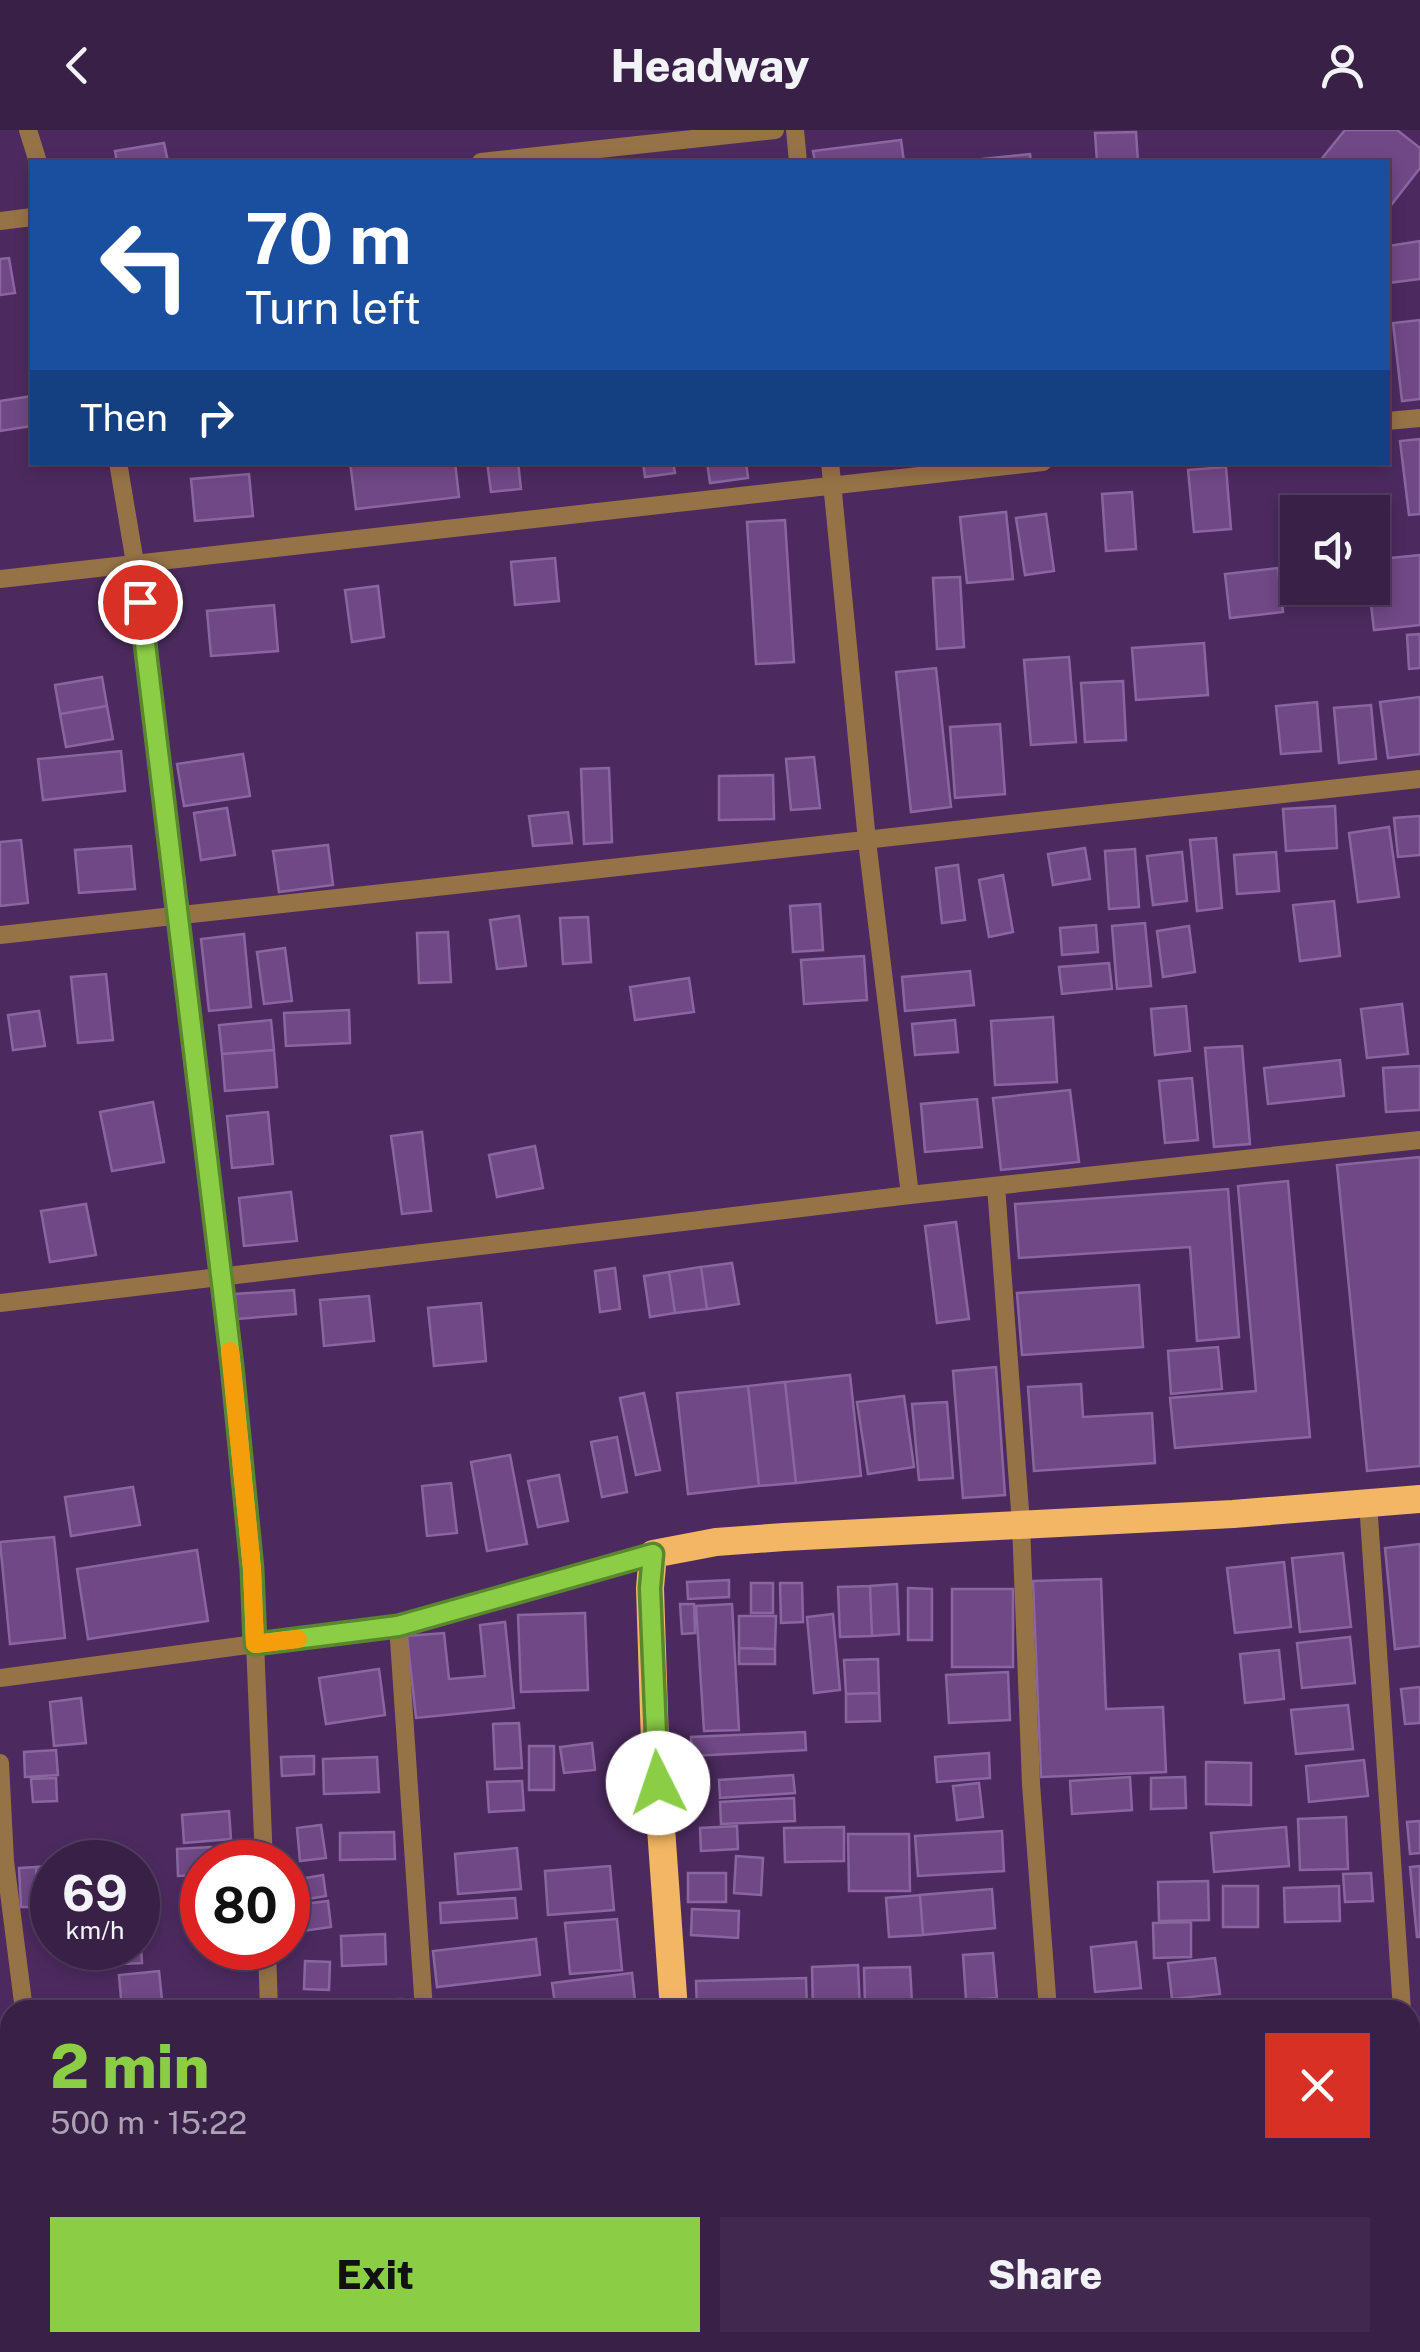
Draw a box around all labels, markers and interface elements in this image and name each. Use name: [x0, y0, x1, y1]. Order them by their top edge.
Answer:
icon: back: [50, 38, 105, 93]
icon: person: [1315, 38, 1370, 93]
text: Headway: [611, 39, 809, 92]
text: 70 m: [245, 197, 412, 280]
icon: left: [80, 200, 210, 330]
text: Turn left: [245, 281, 421, 334]
icon: right: [188, 390, 243, 445]
text: Then: [80, 395, 168, 440]
map controls: [1280, 495, 1390, 605]
button: sound: [1280, 495, 1390, 605]
pin: [98, 560, 183, 645]
icon: arrive: [113, 575, 168, 630]
position arrow: [606, 1731, 710, 1835]
speed limit sign: 80: [180, 1840, 310, 1970]
text: 69: [62, 1863, 128, 1922]
text: km/h: [66, 1915, 124, 1945]
text: 2 min: [50, 2031, 209, 2102]
button: close: [1265, 2033, 1370, 2138]
text: 500 m · 15:22: [50, 2104, 247, 2141]
button: Exit: [50, 2217, 700, 2332]
button: Share: [720, 2217, 1370, 2332]

